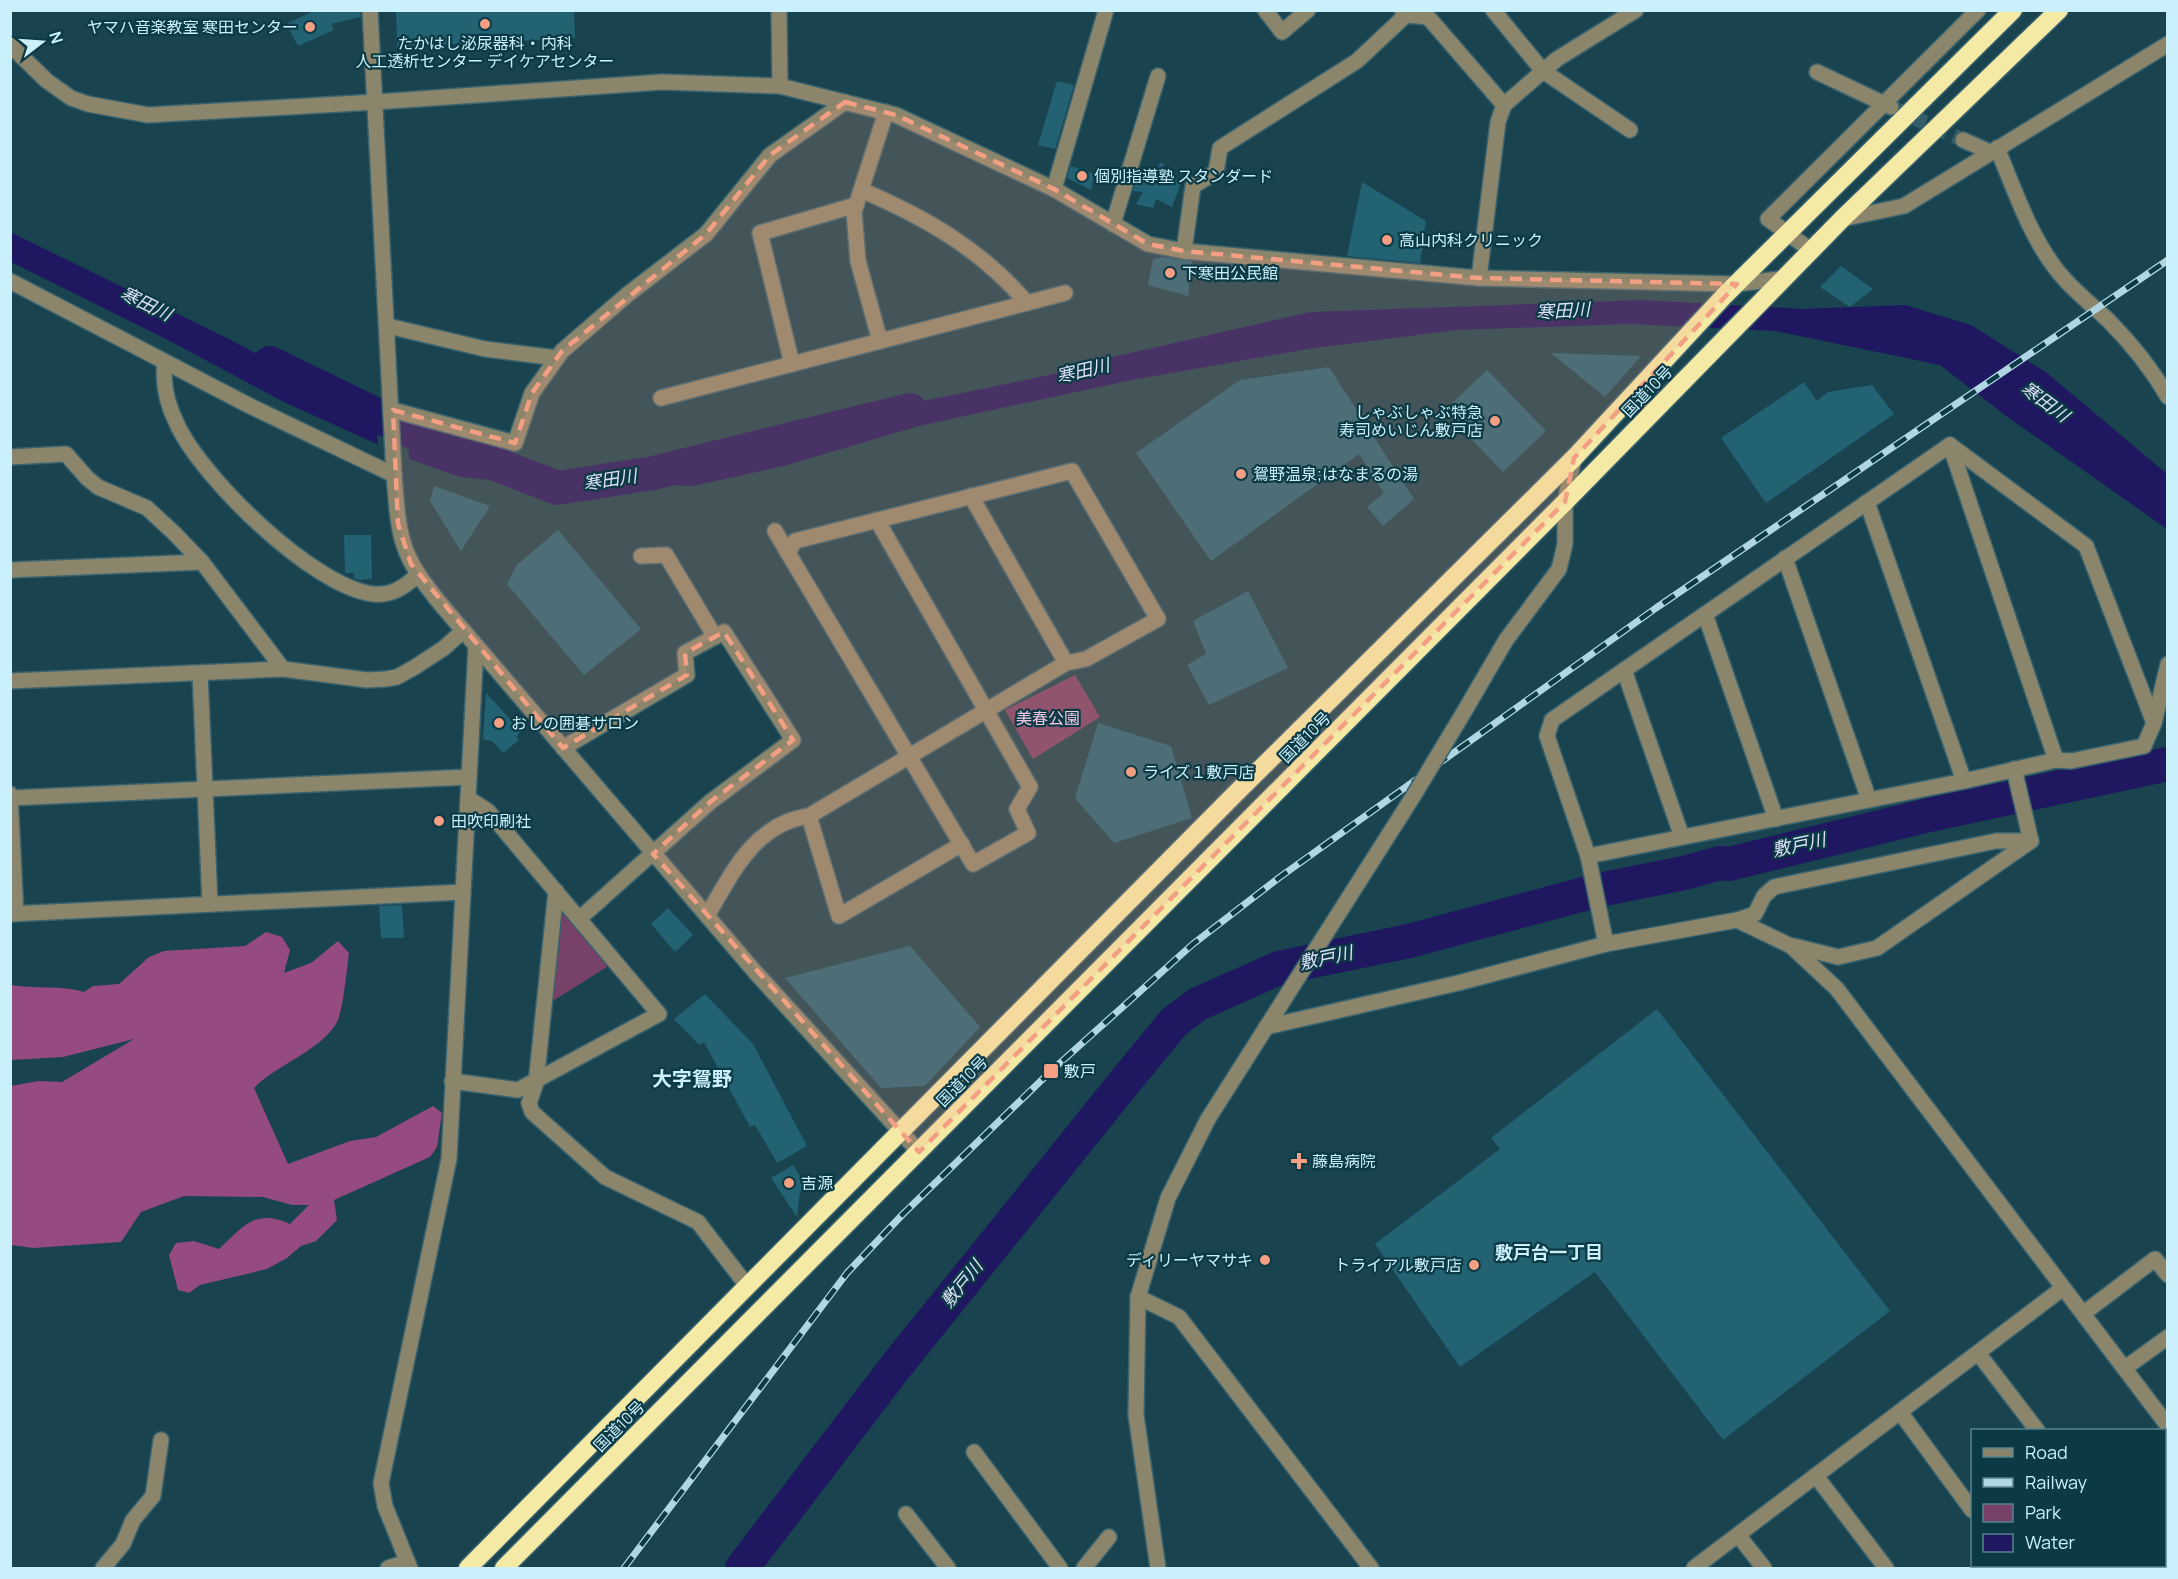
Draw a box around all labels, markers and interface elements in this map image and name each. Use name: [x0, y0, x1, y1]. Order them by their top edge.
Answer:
north arrow: [12, 12, 72, 72]
place label: ヤマハ音楽教室 寒田センター: [87, 16, 298, 38]
marker: たかはし泌尿器科・内科 人工透析センター デイケアセンター: [478, 17, 492, 31]
marker: ヤマハ音楽教室 寒田センター: [303, 20, 317, 34]
text: N: [44, 29, 69, 46]
place label: たかはし泌尿器科・内科 人工透析センター デイケアセンター: [356, 32, 614, 72]
place label: 個別指導塾 スタンダード: [1094, 165, 1273, 187]
marker: 個別指導塾 スタンダード: [1075, 169, 1089, 183]
place label: 高山内科クリニック: [1399, 229, 1543, 251]
marker: 高山内科クリニック: [1380, 233, 1394, 247]
place label: 下寒田公民館: [1182, 262, 1278, 284]
marker: 下寒田公民館: [1163, 266, 1177, 280]
water label: 寒田川: [117, 280, 178, 327]
water label: 寒田川: [1535, 297, 1593, 323]
water label: 寒田川: [1054, 352, 1114, 388]
street label: 国道10号: [1617, 360, 1677, 422]
water label: 寒田川: [2017, 376, 2076, 428]
place label: しゃぶしゃぶ特急 寿司めいじん敷戸店: [1339, 401, 1483, 441]
marker: しゃぶしゃぶ特急 寿司めいじん敷戸店: [1488, 414, 1502, 428]
water label: 寒田川: [581, 463, 640, 495]
place label: 鴛野温泉;はなまるの湯: [1253, 463, 1418, 485]
marker: 鴛野温泉;はなまるの湯: [1234, 467, 1248, 481]
park label: 美春公園: [1016, 707, 1080, 729]
street label: 国道10号: [1275, 707, 1335, 767]
place label: おしの囲碁サロン: [511, 712, 639, 734]
marker: おしの囲碁サロン: [492, 716, 506, 730]
place label: ライズ１敷戸店: [1143, 761, 1255, 783]
marker: ライズ１敷戸店: [1124, 765, 1138, 779]
place label: 田吹印刷社: [451, 810, 531, 832]
marker: 田吹印刷社: [432, 814, 446, 828]
water label: 敷戸川: [1770, 826, 1830, 861]
water label: 敷戸川: [1297, 939, 1357, 974]
street label: 国道10号: [932, 1051, 992, 1111]
place label: 敷戸: [1064, 1060, 1096, 1082]
marker: 敷戸: [1042, 1062, 1060, 1080]
district label: 大字鴛野: [652, 1065, 732, 1092]
place label: 藤島病院: [1312, 1150, 1376, 1172]
marker: 藤島病院: [1290, 1152, 1308, 1170]
place label: 吉源: [801, 1172, 833, 1194]
marker: 吉源: [782, 1176, 796, 1190]
district label: 敷戸台一丁目: [1495, 1240, 1603, 1264]
place label: ディリーヤマサキ: [1126, 1249, 1253, 1271]
water label: 敷戸川: [935, 1253, 989, 1312]
marker: ディリーヤマサキ: [1258, 1253, 1272, 1267]
place label: トライアル敷戸店: [1334, 1254, 1462, 1276]
marker: トライアル敷戸店: [1467, 1258, 1481, 1272]
street label: 国道10号: [589, 1396, 649, 1456]
legend: [1971, 1429, 2166, 1567]
text: Road: [2025, 1440, 2068, 1464]
text: Railway: [2025, 1470, 2087, 1494]
text: Park: [2025, 1500, 2062, 1524]
text: Water: [2025, 1530, 2075, 1554]

